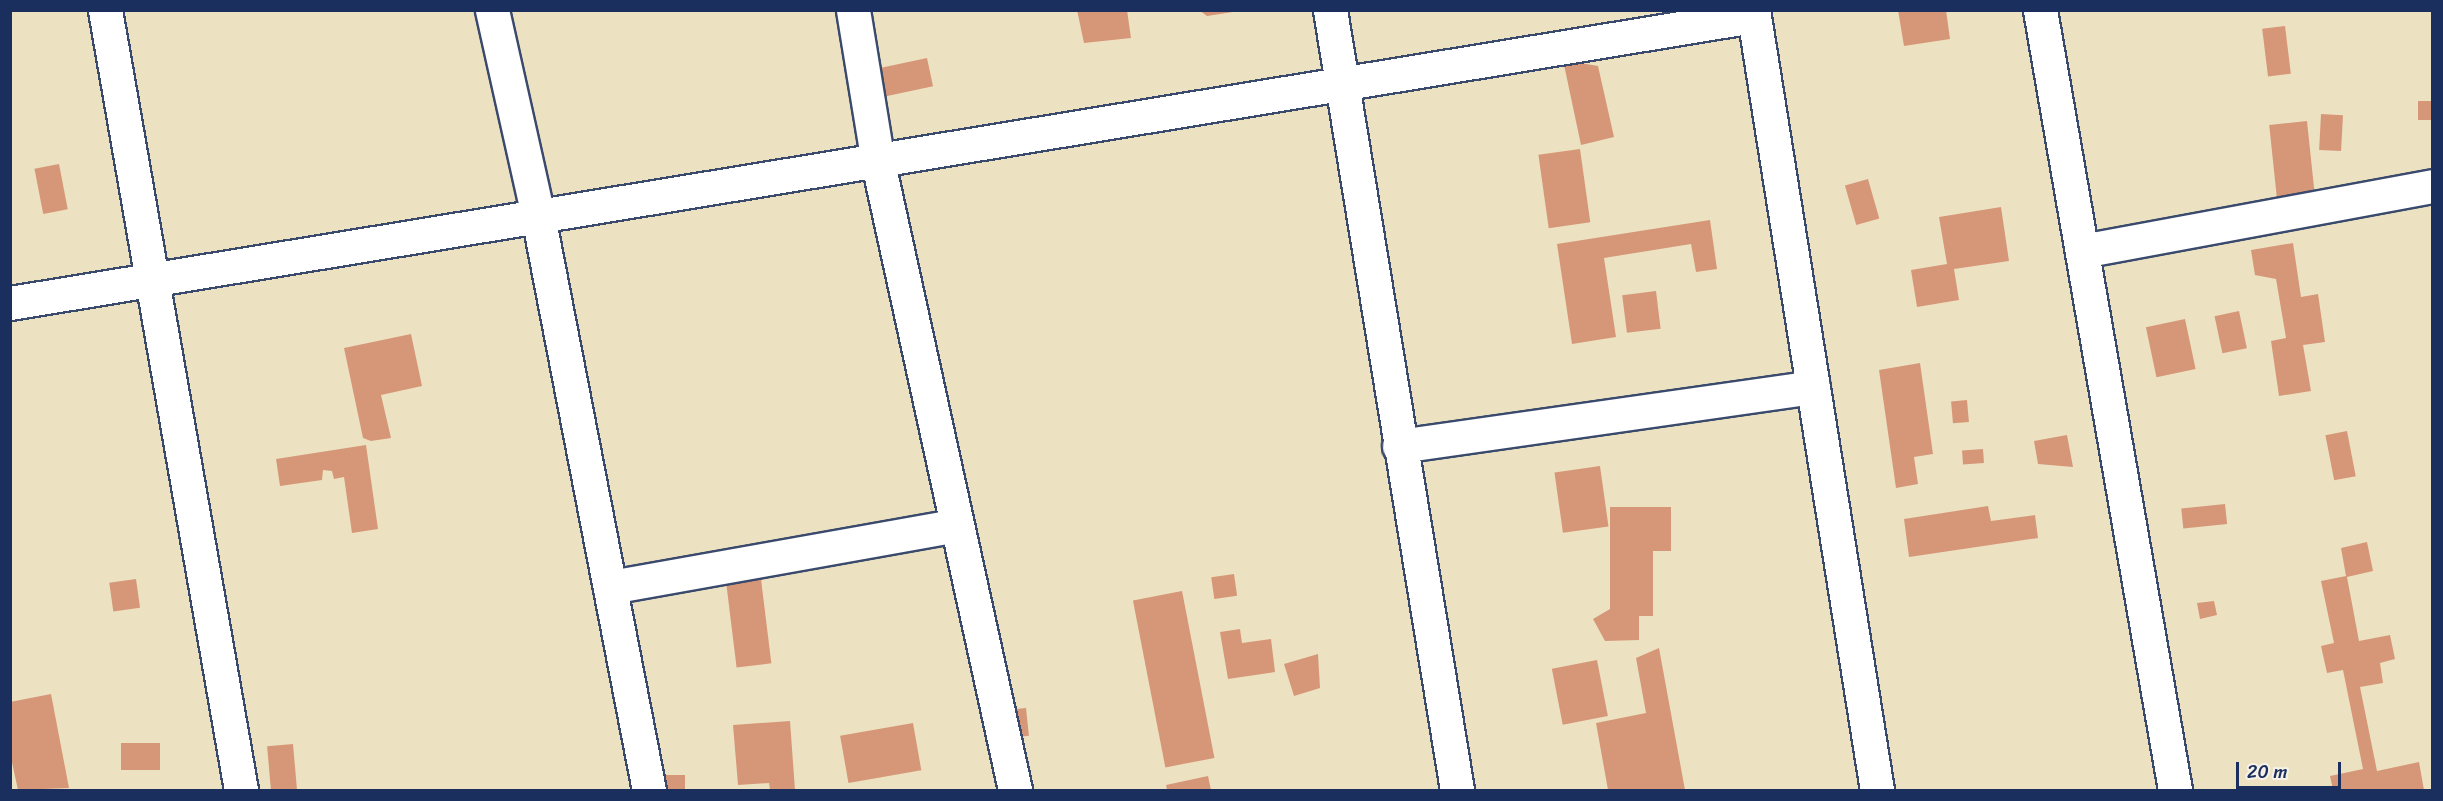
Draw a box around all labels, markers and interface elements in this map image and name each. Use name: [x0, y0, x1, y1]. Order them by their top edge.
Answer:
scale bar: [2239, 750, 2344, 788]
text: 20 m: [2247, 756, 2287, 788]

